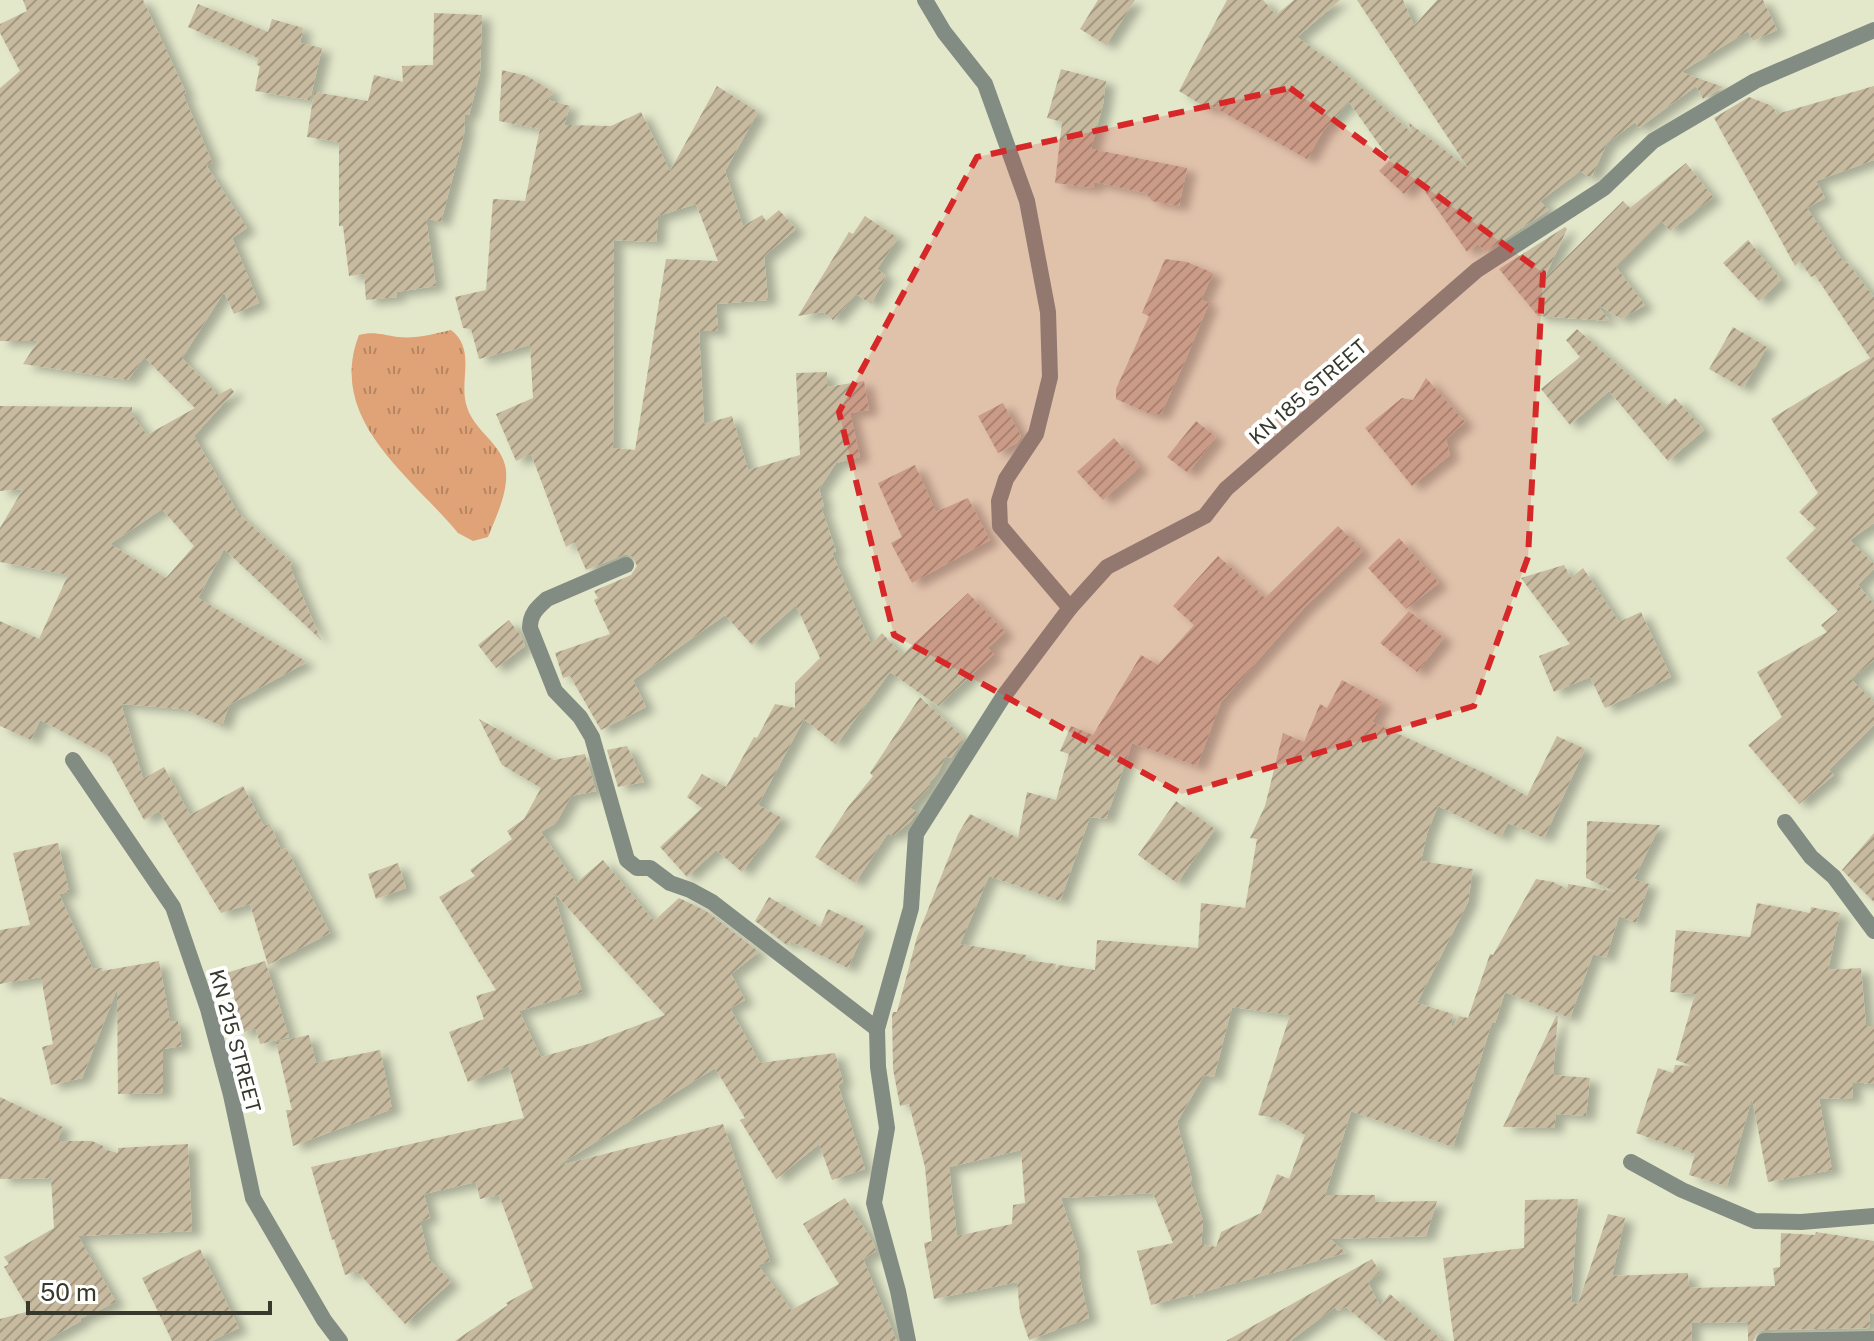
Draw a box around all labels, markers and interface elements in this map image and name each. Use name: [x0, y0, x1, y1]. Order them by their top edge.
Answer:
street label: KN 185 STREET: [1244, 334, 1372, 450]
street label: KN 215 STREET: [204, 967, 266, 1115]
scale bar: [28, 1265, 270, 1315]
text: 50 m: [40, 1278, 97, 1306]

